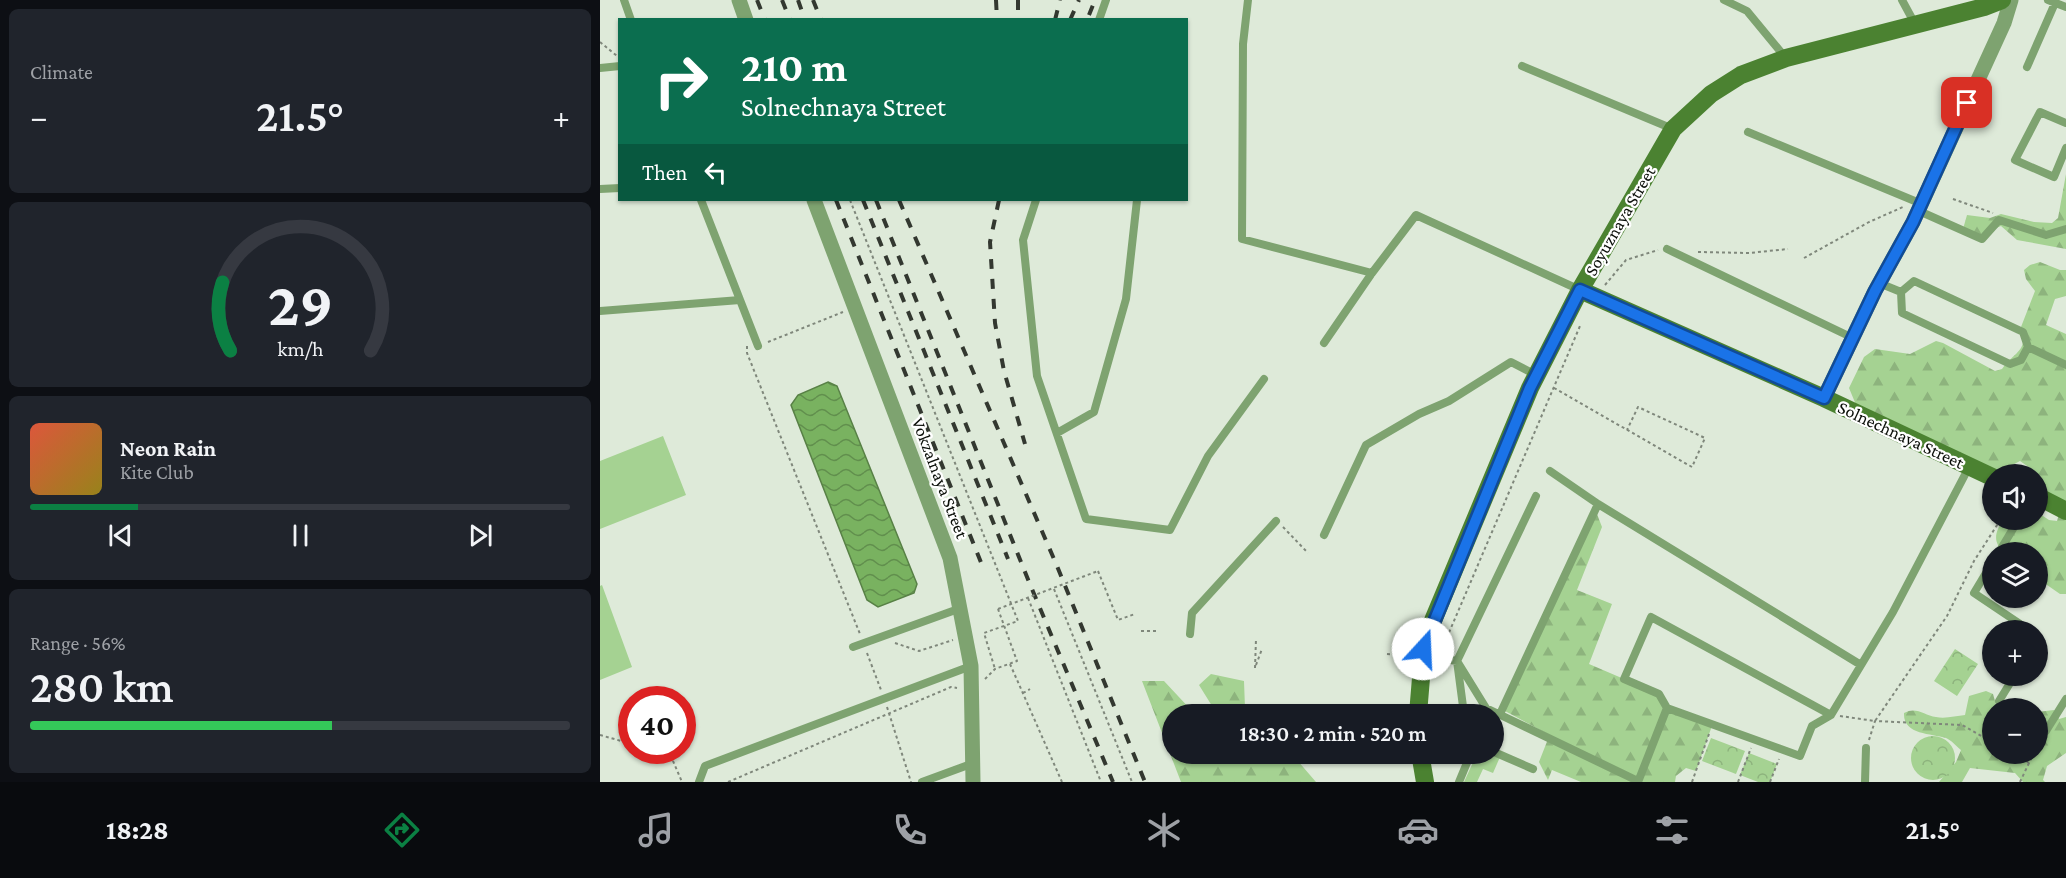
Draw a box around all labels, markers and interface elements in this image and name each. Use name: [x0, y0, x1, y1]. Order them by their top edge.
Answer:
icon: right: [642, 42, 720, 120]
text: 210 m: [741, 43, 847, 90]
text: Climate: [30, 61, 93, 83]
pin: [1941, 77, 1992, 128]
icon: arrive: [1950, 86, 1983, 119]
text: 21.5°: [256, 91, 344, 141]
text: Solnechnaya Street: [741, 92, 946, 122]
text: −: [30, 98, 47, 135]
text: +: [553, 98, 570, 135]
icon: left: [699, 156, 732, 189]
text: Then: [642, 160, 687, 185]
street label: Soyuznaya Street: [1581, 162, 1660, 279]
text: 29: [267, 270, 333, 339]
text: km/h: [277, 338, 324, 362]
street label: Solnechnaya Street: [1835, 397, 1968, 473]
street label: Vokzalnaya Street: [908, 415, 973, 542]
text: Neon Rain: [120, 436, 216, 461]
text: Kite Club: [120, 461, 194, 483]
map controls: [1982, 464, 2048, 764]
button: sound: [1982, 464, 2048, 530]
icon: previous: [104, 519, 137, 552]
icon: pause: [284, 519, 317, 552]
icon: next: [464, 519, 497, 552]
button: layers: [1982, 542, 2048, 608]
position arrow: [1391, 617, 1455, 681]
button: +: [1982, 620, 2048, 686]
text: Range · 56%: [30, 632, 125, 654]
text: 280 km: [30, 662, 174, 712]
speed limit sign: 40: [618, 686, 696, 764]
button: −: [1982, 698, 2048, 764]
text: 18:30 · 2 min · 520 m: [1240, 721, 1426, 746]
icon: directions: [381, 809, 423, 851]
icon: music: [635, 809, 677, 851]
icon: phone: [889, 809, 931, 851]
icon: climate: [1143, 809, 1185, 851]
icon: car: [1397, 809, 1439, 851]
icon: filters: [1651, 809, 1693, 851]
text: 18:28: [106, 815, 169, 845]
text: 21.5°: [1905, 815, 1960, 845]

